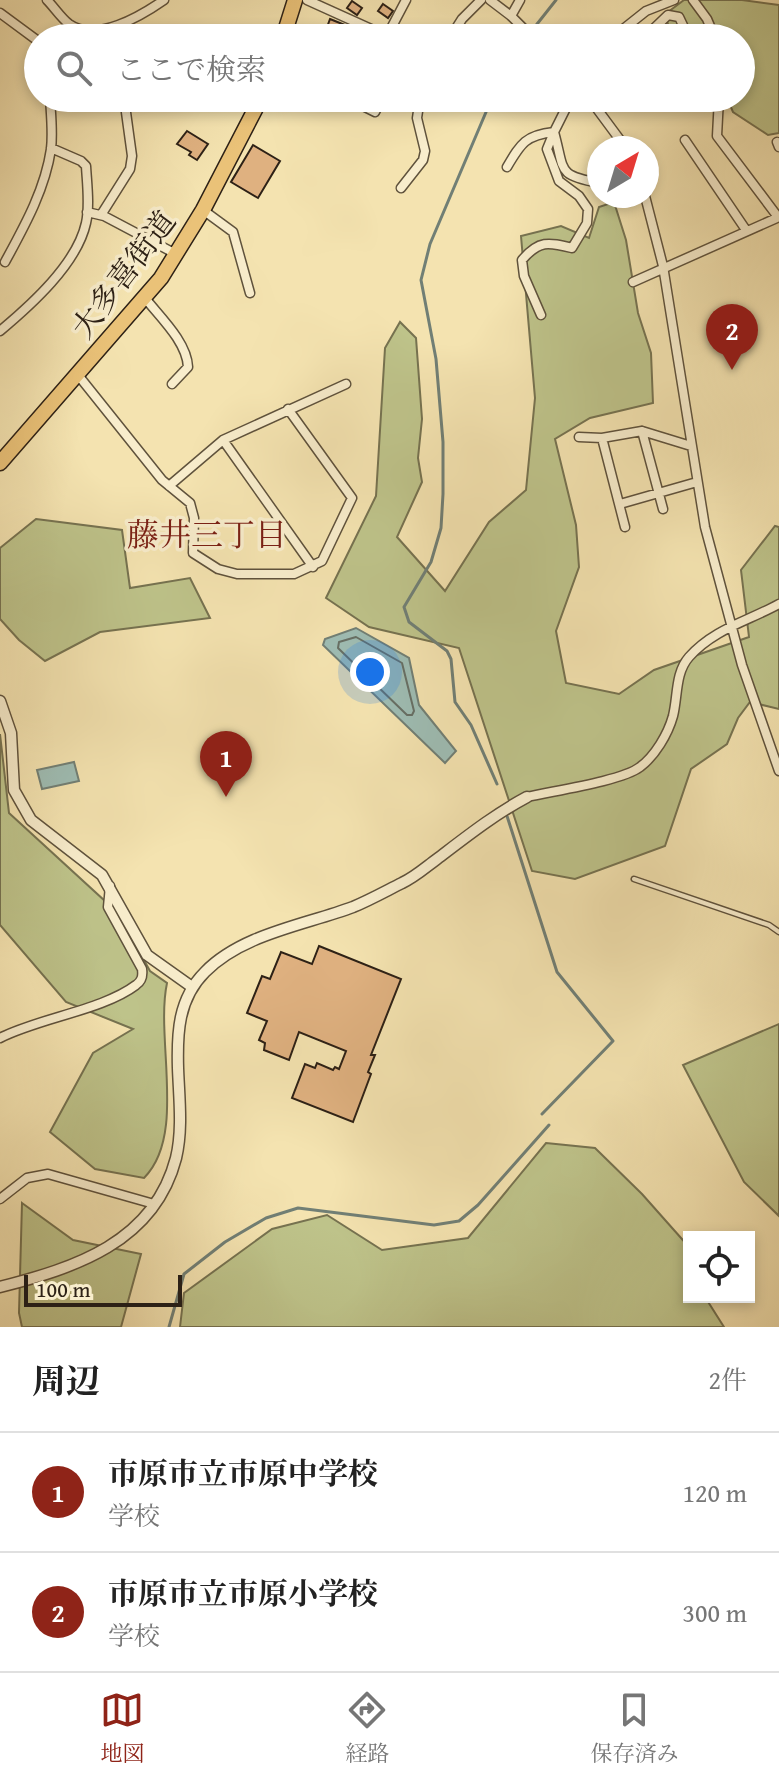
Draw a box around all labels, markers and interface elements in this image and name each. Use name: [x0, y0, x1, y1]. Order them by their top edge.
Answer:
search box: [24, 24, 755, 112]
icon: search: [52, 46, 96, 90]
text: ここで検索: [116, 47, 266, 91]
north arrow: [587, 136, 659, 208]
street label: 大多喜街道: [60, 201, 186, 347]
pin: 2: [706, 304, 758, 370]
district label: 藤井三丁目: [127, 511, 287, 558]
your location: [350, 652, 390, 692]
pin: 1: [200, 731, 252, 797]
map controls: [683, 1231, 755, 1303]
button: locate: [683, 1231, 755, 1303]
scale bar: [24, 1271, 182, 1307]
text: 100 m: [36, 1273, 91, 1305]
text: 周辺: [32, 1356, 100, 1405]
text: 2件: [708, 1360, 747, 1399]
text: 市原市立市原中学校: [108, 1451, 378, 1495]
text: 1: [51, 1473, 65, 1512]
text: 120 m: [682, 1473, 747, 1512]
text: 学校: [108, 1496, 160, 1535]
text: 市原市立市原小学校: [108, 1571, 378, 1615]
text: 2: [51, 1593, 65, 1632]
text: 300 m: [682, 1593, 747, 1632]
text: 学校: [108, 1616, 160, 1655]
tab: 地図: [100, 1688, 145, 1769]
tab: 経路: [345, 1688, 390, 1769]
tab: 保存済み: [590, 1688, 679, 1769]

